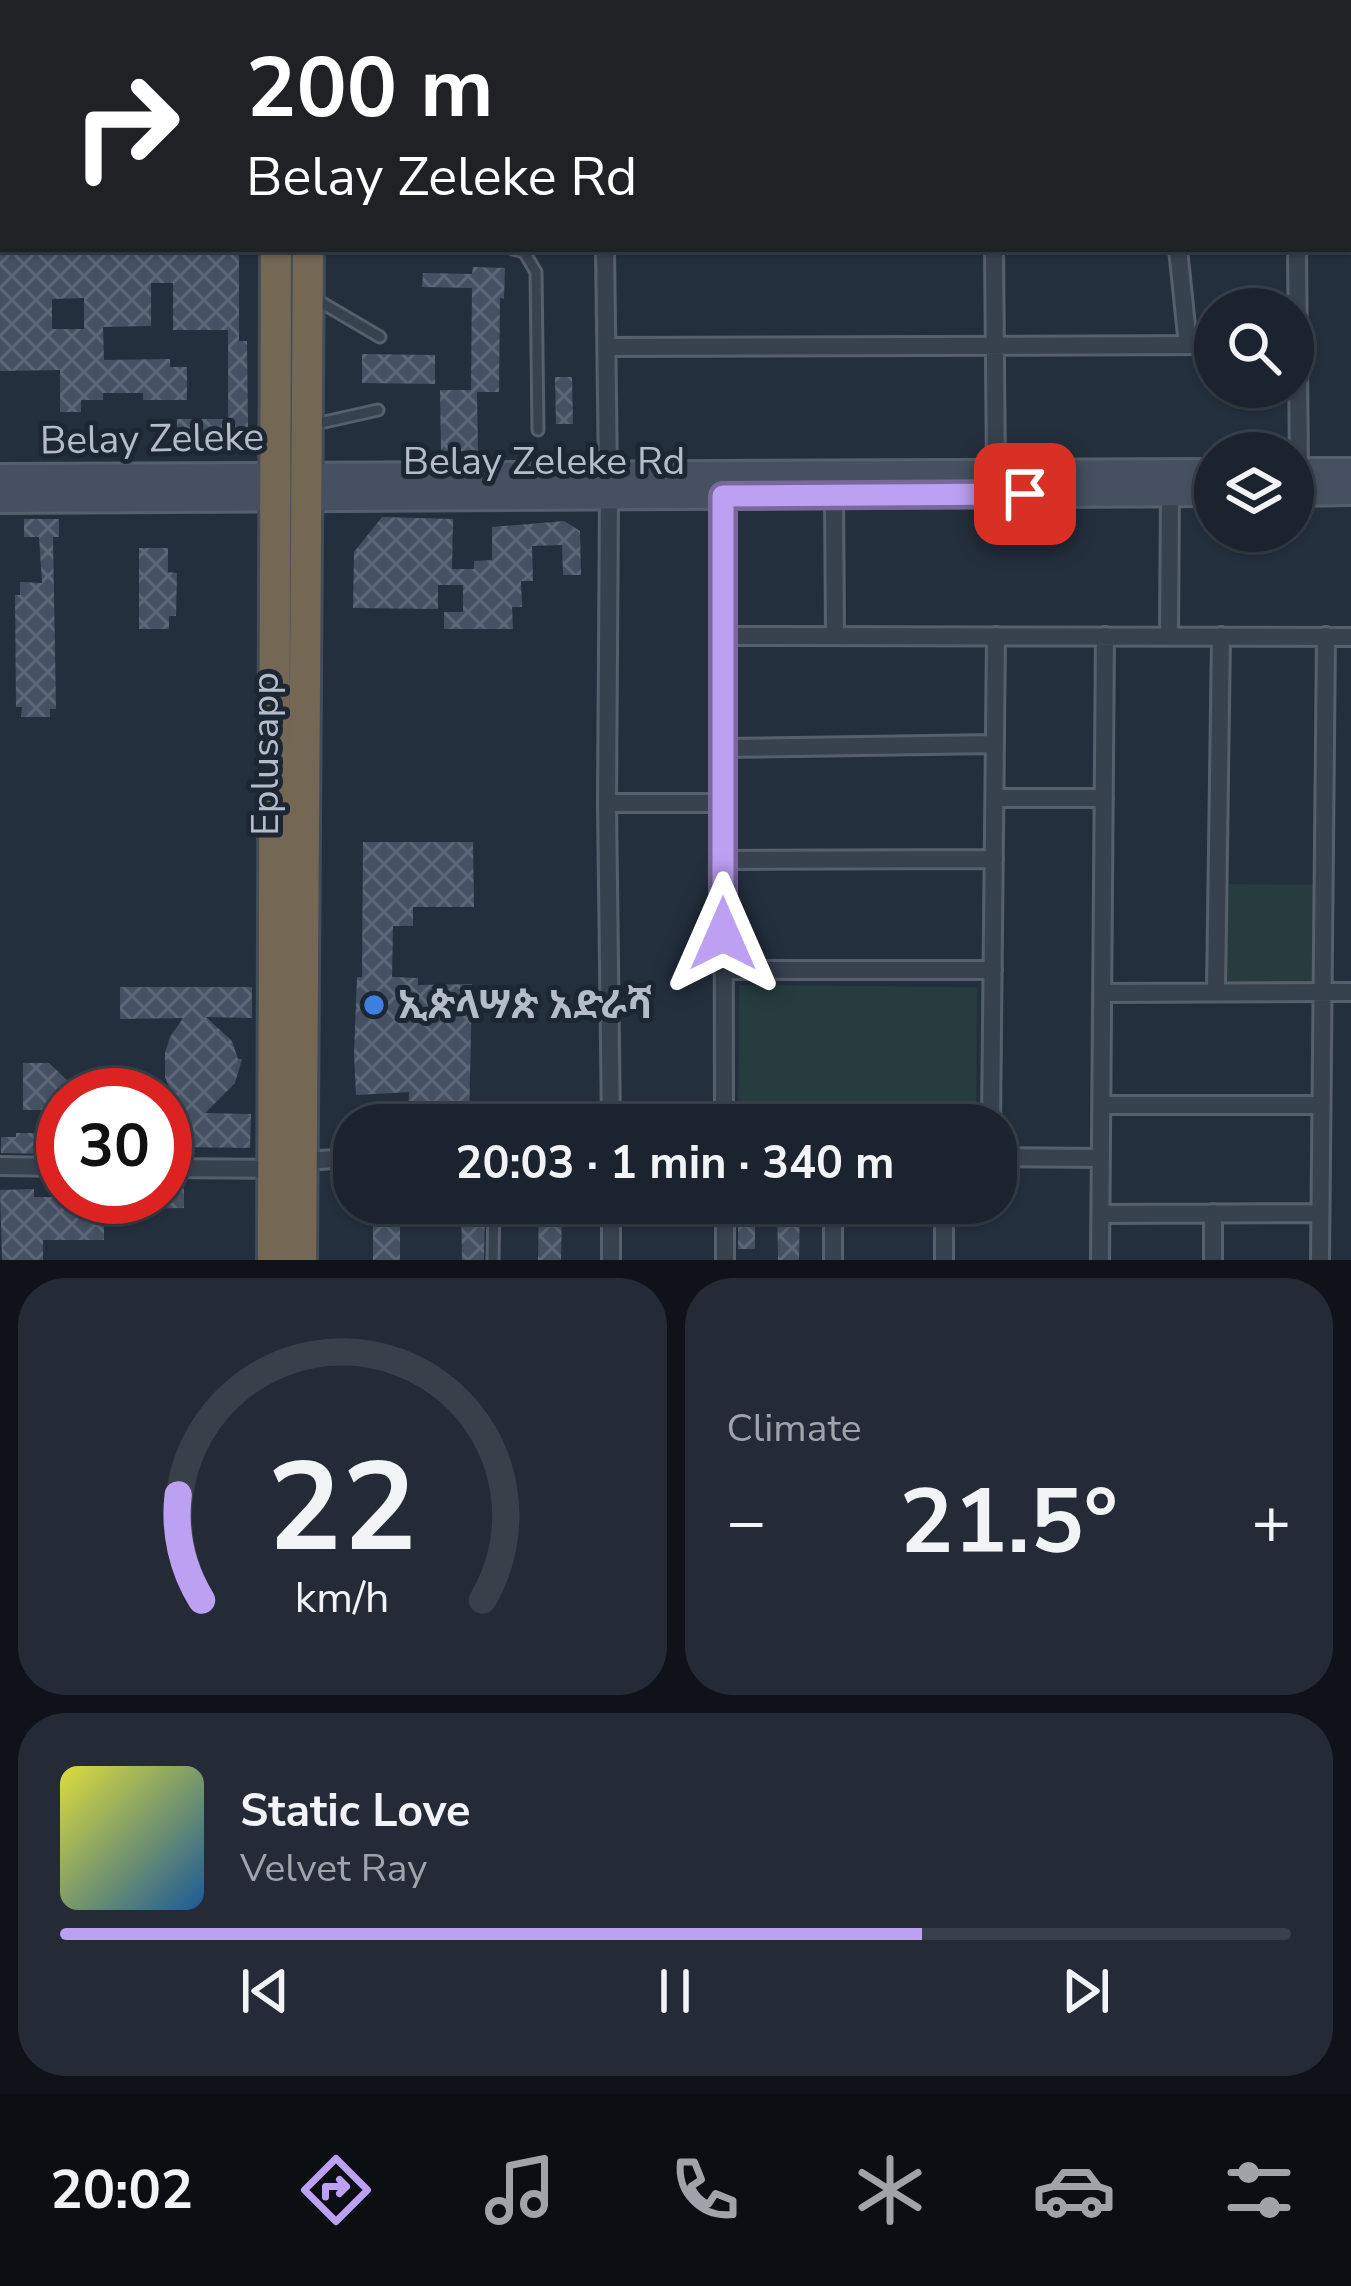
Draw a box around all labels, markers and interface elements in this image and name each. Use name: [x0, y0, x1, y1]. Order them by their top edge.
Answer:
text: 200 m: [246, 31, 494, 146]
icon: right: [48, 48, 204, 204]
text: Belay Zeleke Rd: [246, 140, 637, 214]
map controls: [1194, 288, 1314, 552]
button: search: [1194, 288, 1314, 408]
street label: Belay Zeleke: [39, 411, 265, 467]
button: layers: [1194, 432, 1314, 552]
street label: Belay Zeleke Rd: [403, 435, 685, 488]
pin: [974, 443, 1076, 545]
icon: arrive: [992, 461, 1058, 527]
street label: Eplusapp: [239, 672, 292, 836]
position arrow: [660, 871, 786, 997]
place label: ኢጵላሣጵ አድራሻ: [398, 979, 652, 1032]
marker: ኢጵላሣጵ አድራሻ: [361, 992, 387, 1018]
speed limit sign: 30: [36, 1068, 192, 1224]
text: 20:03 · 1 min · 340 m: [455, 1133, 895, 1194]
text: Climate: [727, 1402, 862, 1455]
text: 22: [267, 1423, 417, 1593]
text: 21.5°: [900, 1461, 1118, 1584]
text: −: [727, 1477, 766, 1567]
text: +: [1251, 1477, 1291, 1567]
text: km/h: [295, 1568, 390, 1626]
text: Static Love: [240, 1781, 470, 1842]
text: Velvet Ray: [240, 1842, 427, 1895]
icon: previous: [232, 1958, 298, 2024]
icon: pause: [642, 1958, 708, 2024]
icon: next: [1053, 1958, 1119, 2024]
icon: directions: [294, 2148, 378, 2232]
icon: music: [478, 2148, 562, 2232]
icon: phone: [663, 2148, 747, 2232]
icon: climate: [848, 2148, 932, 2232]
icon: car: [1032, 2148, 1116, 2232]
icon: filters: [1217, 2148, 1301, 2232]
text: 20:02: [50, 2153, 193, 2227]

